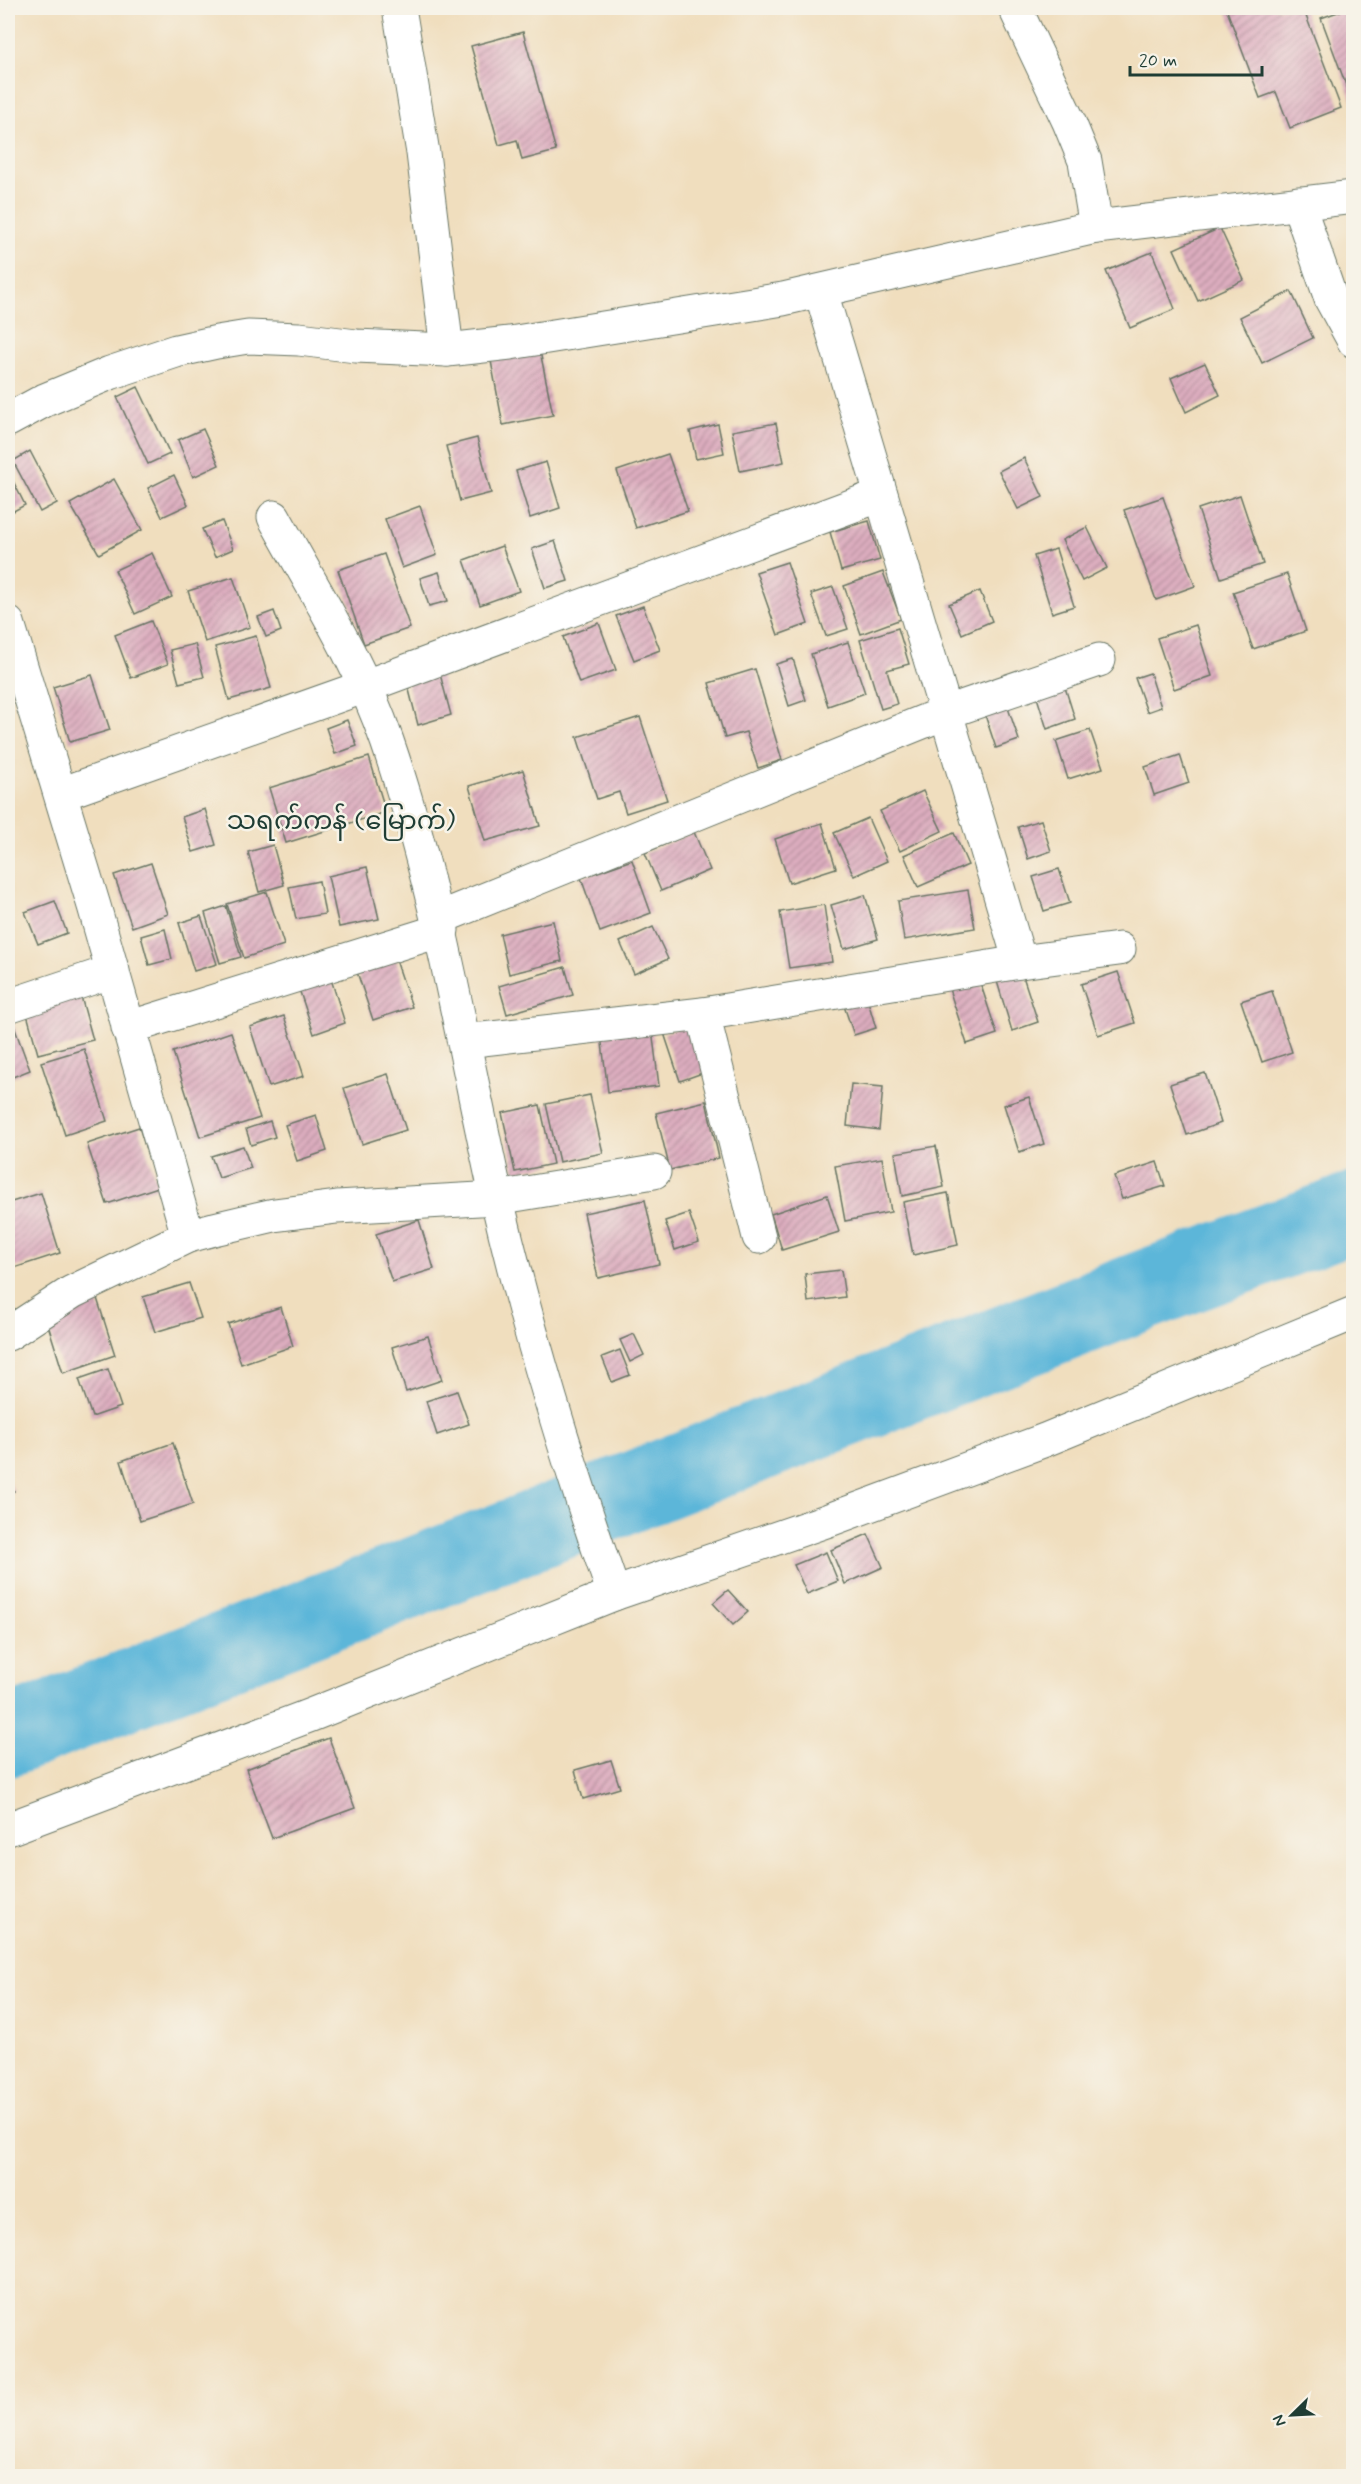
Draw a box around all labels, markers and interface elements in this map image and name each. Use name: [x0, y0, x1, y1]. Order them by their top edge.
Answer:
scale bar: [1130, 39, 1262, 77]
text: 20 m: [1139, 49, 1177, 73]
district label: သရက်ကန် (မြောက်): [227, 803, 455, 841]
north arrow: [1262, 2385, 1322, 2445]
text: N: [1268, 2411, 1291, 2430]

